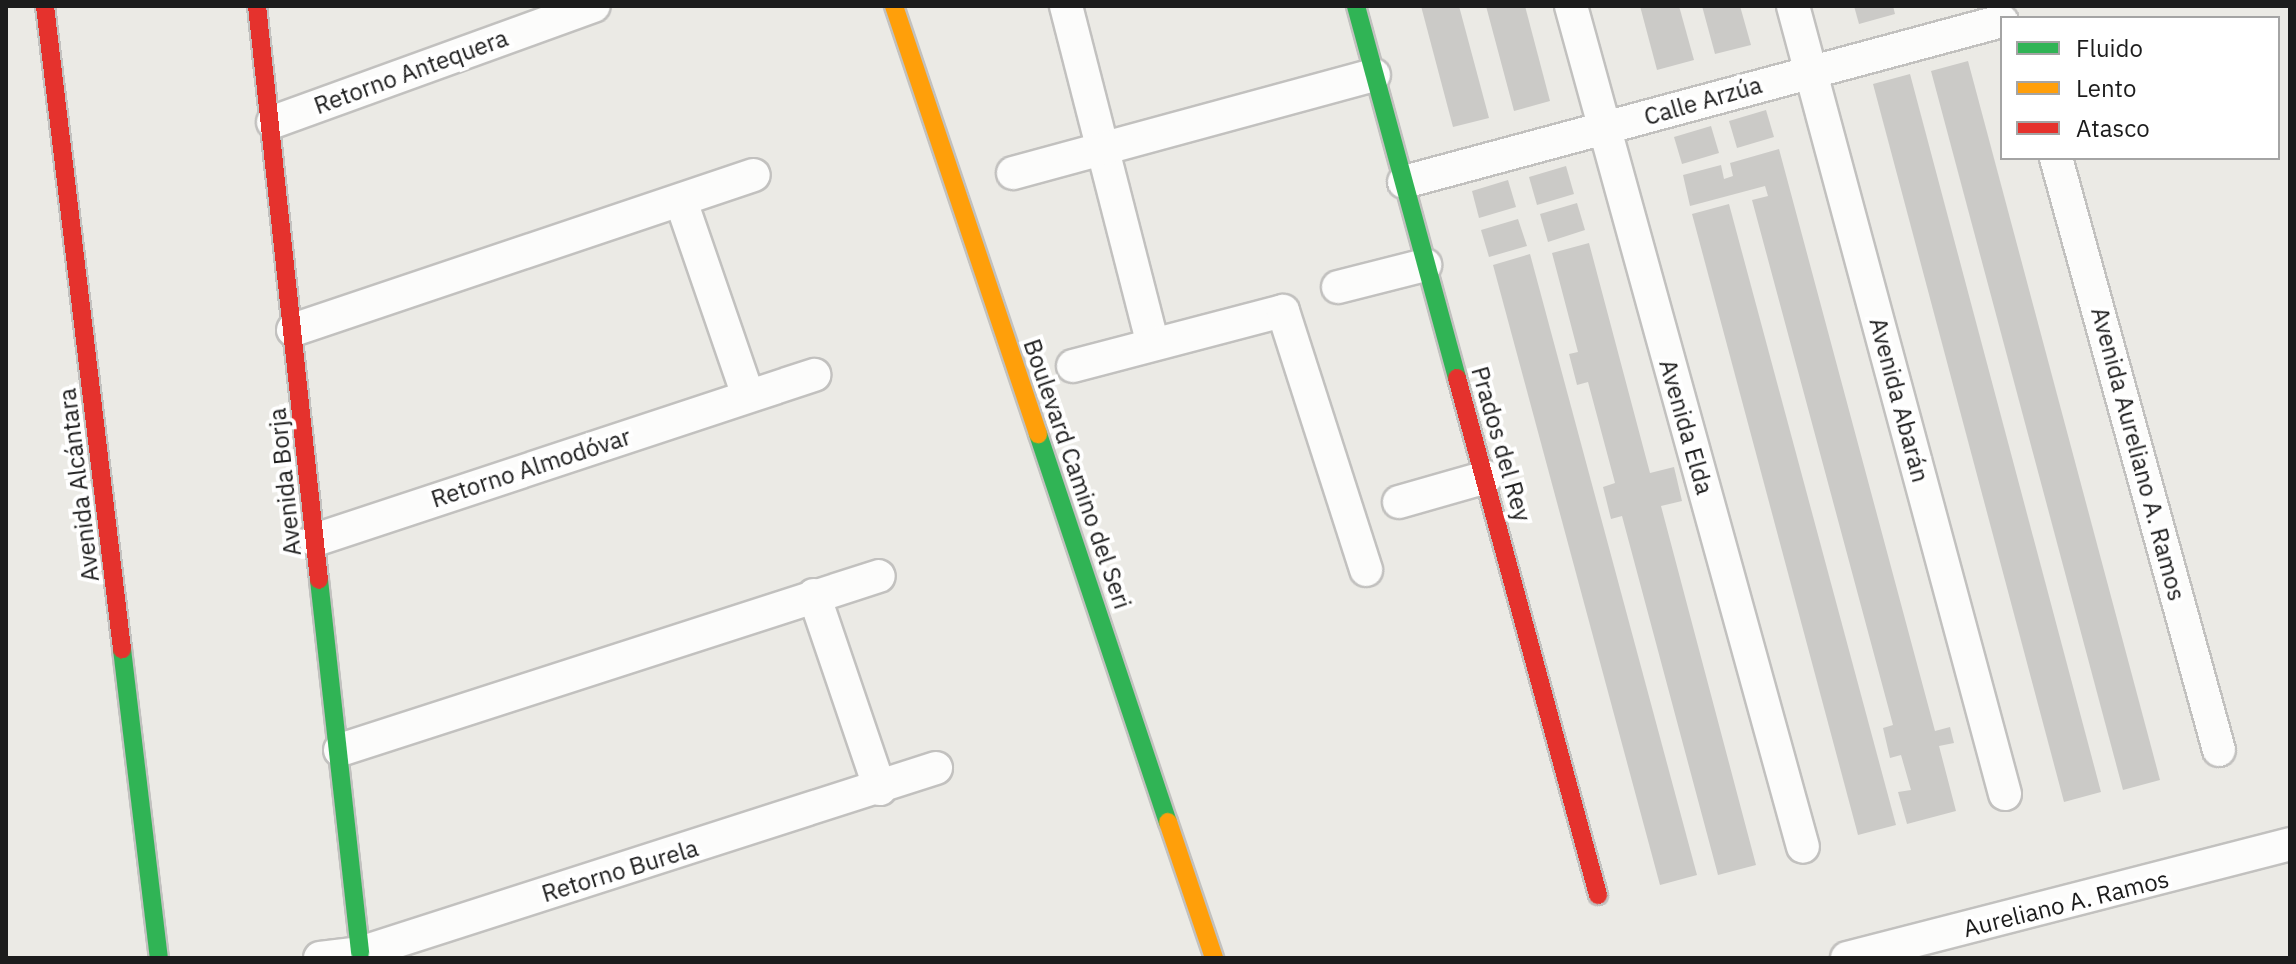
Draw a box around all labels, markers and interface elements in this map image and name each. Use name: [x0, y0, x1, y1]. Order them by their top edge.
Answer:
legend: [2000, 16, 2280, 160]
street label: Retorno Antequera: [310, 24, 512, 120]
text: Fluido: [2076, 32, 2143, 64]
street label: Calle Arzúa: [1641, 70, 1765, 132]
text: Lento: [2076, 72, 2136, 104]
text: Atasco: [2076, 112, 2150, 144]
street label: Avenida Aureliano A. Ramos: [2085, 304, 2191, 604]
street label: Avenida Abarán: [1863, 315, 1935, 485]
street label: Boulevard Camino del Seri: [1017, 335, 1137, 613]
street label: Avenida Elda: [1653, 356, 1719, 498]
street label: Prados del Rey: [1465, 363, 1537, 525]
street label: Avenida Alcántara: [53, 387, 105, 583]
street label: Avenida Borja: [263, 407, 307, 557]
street label: Retorno Almodóvar: [428, 422, 634, 514]
street label: Retorno Burela: [538, 834, 702, 908]
street label: Aureliano A. Ramos: [1960, 865, 2172, 943]

